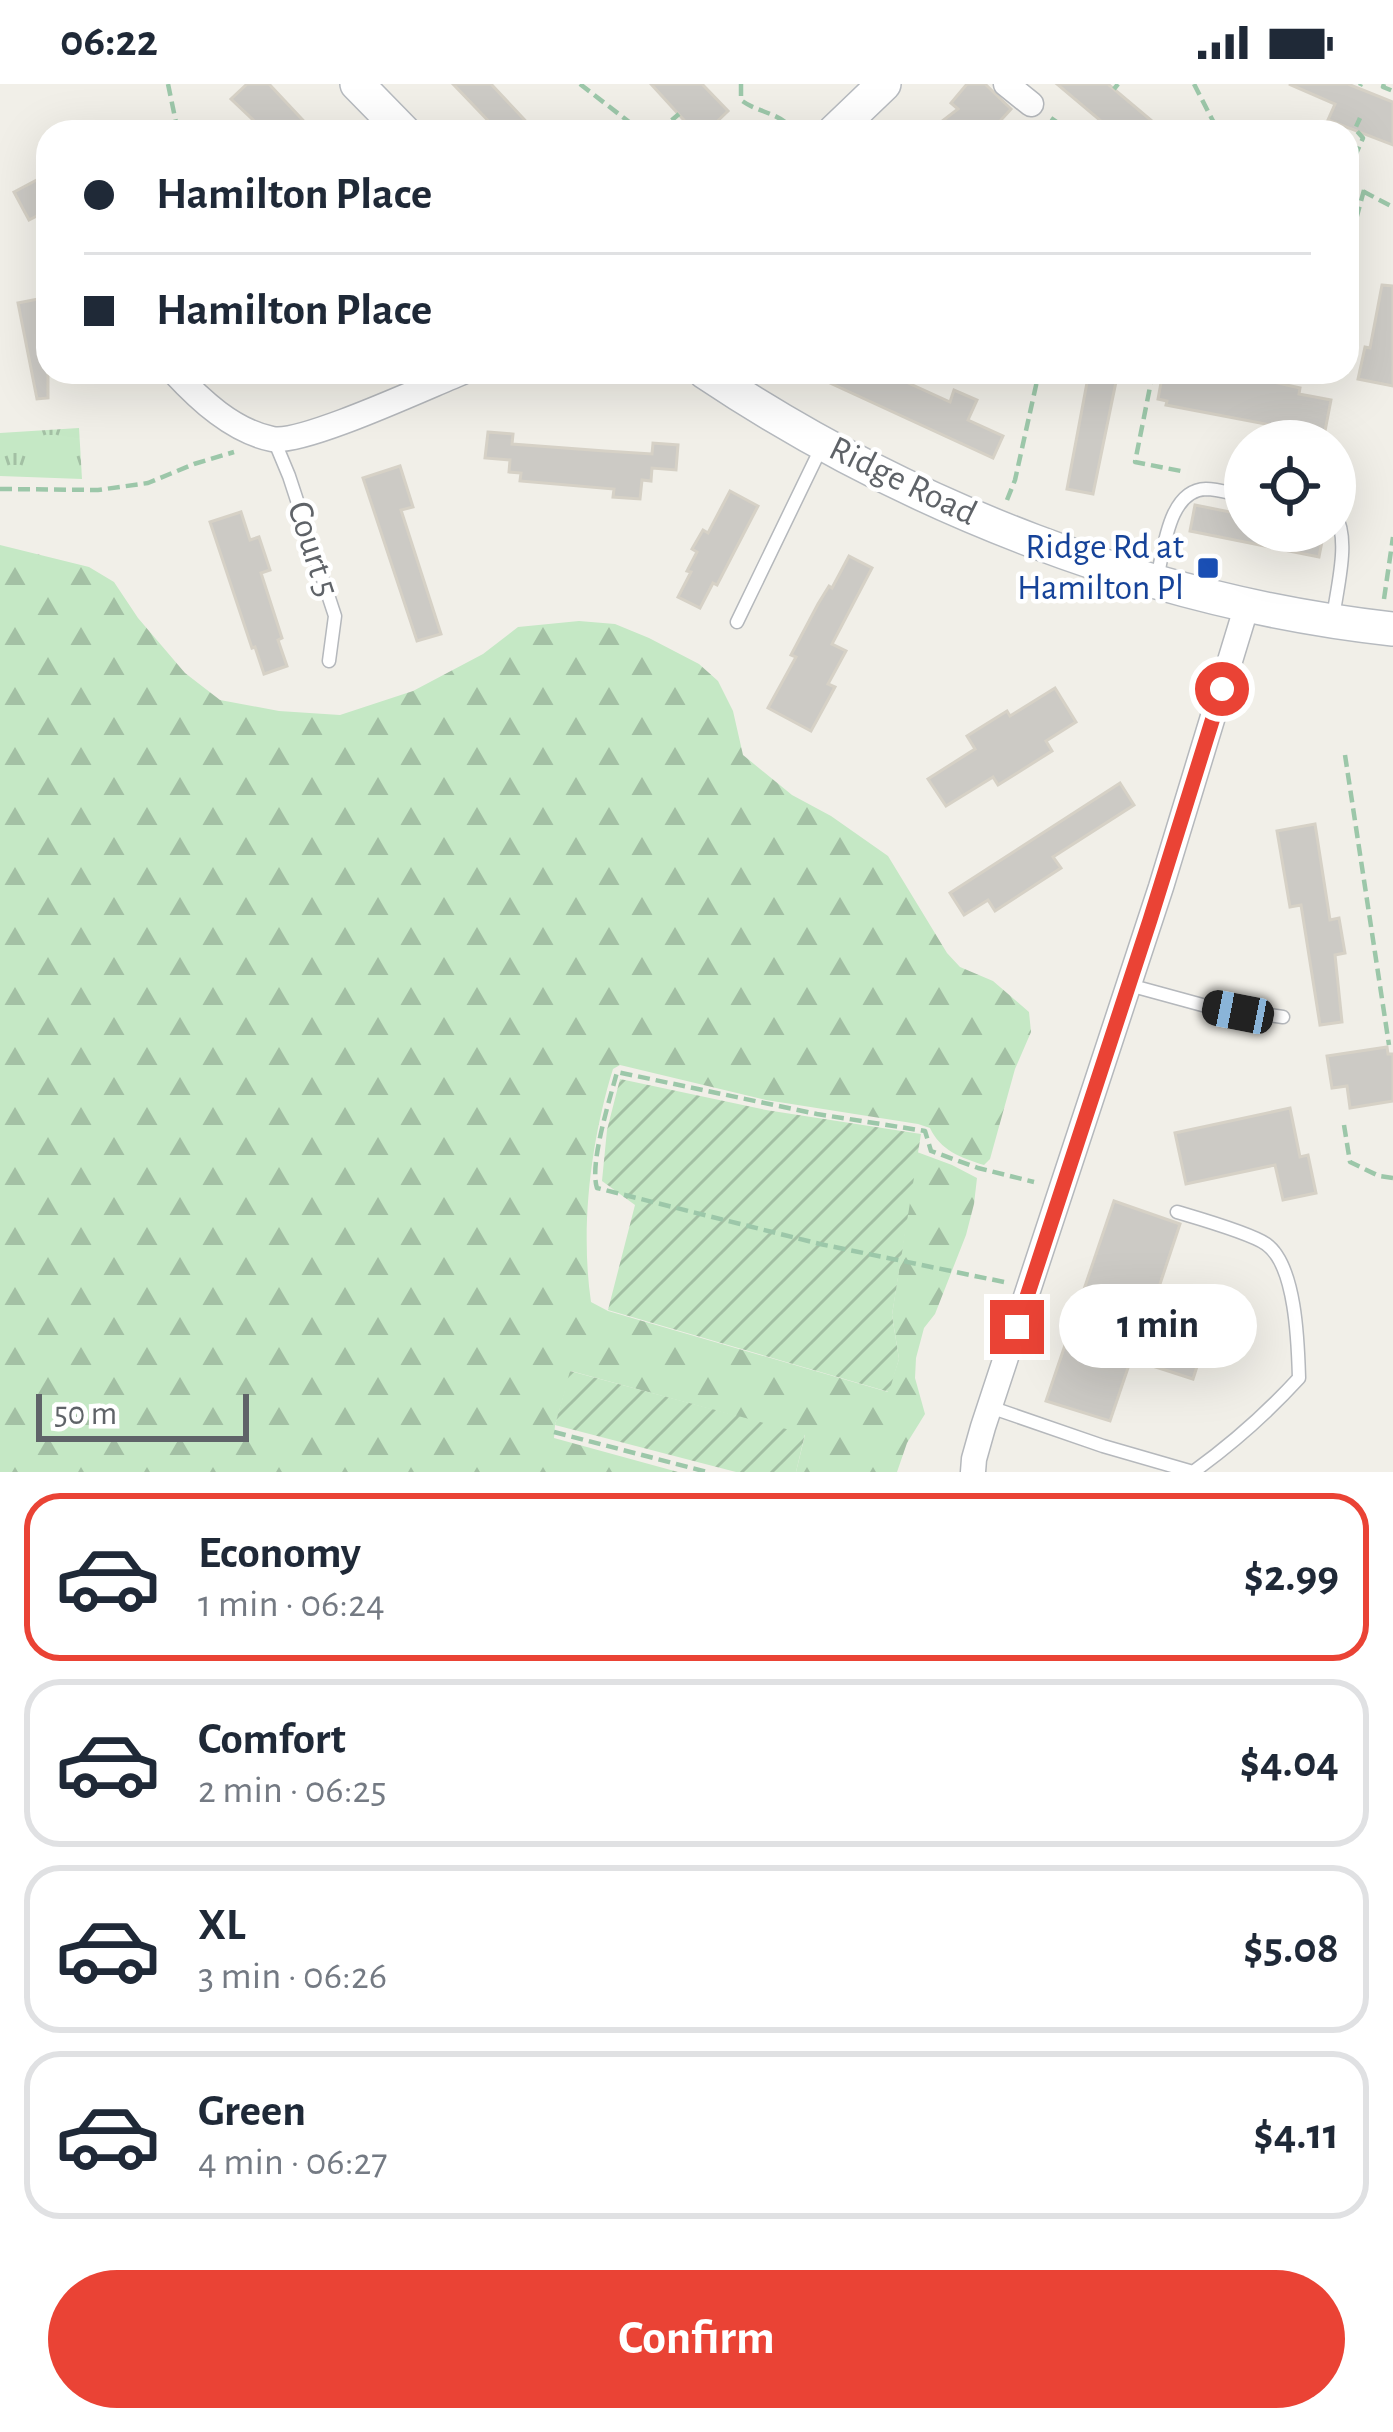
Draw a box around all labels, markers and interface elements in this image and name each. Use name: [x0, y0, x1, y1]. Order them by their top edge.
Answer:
text: 06:22: [60, 19, 158, 64]
text: Hamilton Place: [156, 172, 432, 217]
text: Hamilton Place: [156, 288, 432, 333]
map controls: [1224, 420, 1356, 552]
button: locate: [1224, 420, 1356, 552]
street label: Ridge Road: [824, 430, 982, 532]
street label: Court 5: [281, 497, 345, 601]
place label: Ridge Rd at Hamilton Pl: [1017, 529, 1185, 606]
marker: Ridge Rd at Hamilton Pl: [1195, 555, 1221, 581]
route start: [1195, 662, 1249, 716]
car: [1199, 987, 1277, 1037]
callout: 1 min: [1059, 1285, 1257, 1369]
route end: [990, 1300, 1044, 1354]
text: 1 min: [1117, 1306, 1199, 1345]
scale bar: [36, 1388, 249, 1441]
text: 50 m: [54, 1398, 117, 1431]
icon: car: [54, 1523, 162, 1631]
text: Economy: [198, 1531, 361, 1576]
text: $2.99: [1244, 1554, 1339, 1599]
text: 1 min · 06:24: [198, 1585, 385, 1624]
icon: car: [54, 1709, 162, 1817]
text: Comfort: [198, 1717, 346, 1762]
text: $4.04: [1240, 1740, 1339, 1785]
text: 2 min · 06:25: [198, 1771, 387, 1810]
icon: car: [54, 1895, 162, 2003]
text: XL: [198, 1903, 246, 1948]
text: $5.08: [1243, 1926, 1339, 1971]
text: 3 min · 06:26: [198, 1957, 387, 1996]
icon: car: [54, 2081, 162, 2189]
text: Green: [198, 2089, 306, 2134]
text: $4.11: [1253, 2112, 1339, 2157]
text: 4 min · 06:27: [198, 2143, 388, 2182]
button: Confirm: [48, 2270, 1345, 2408]

